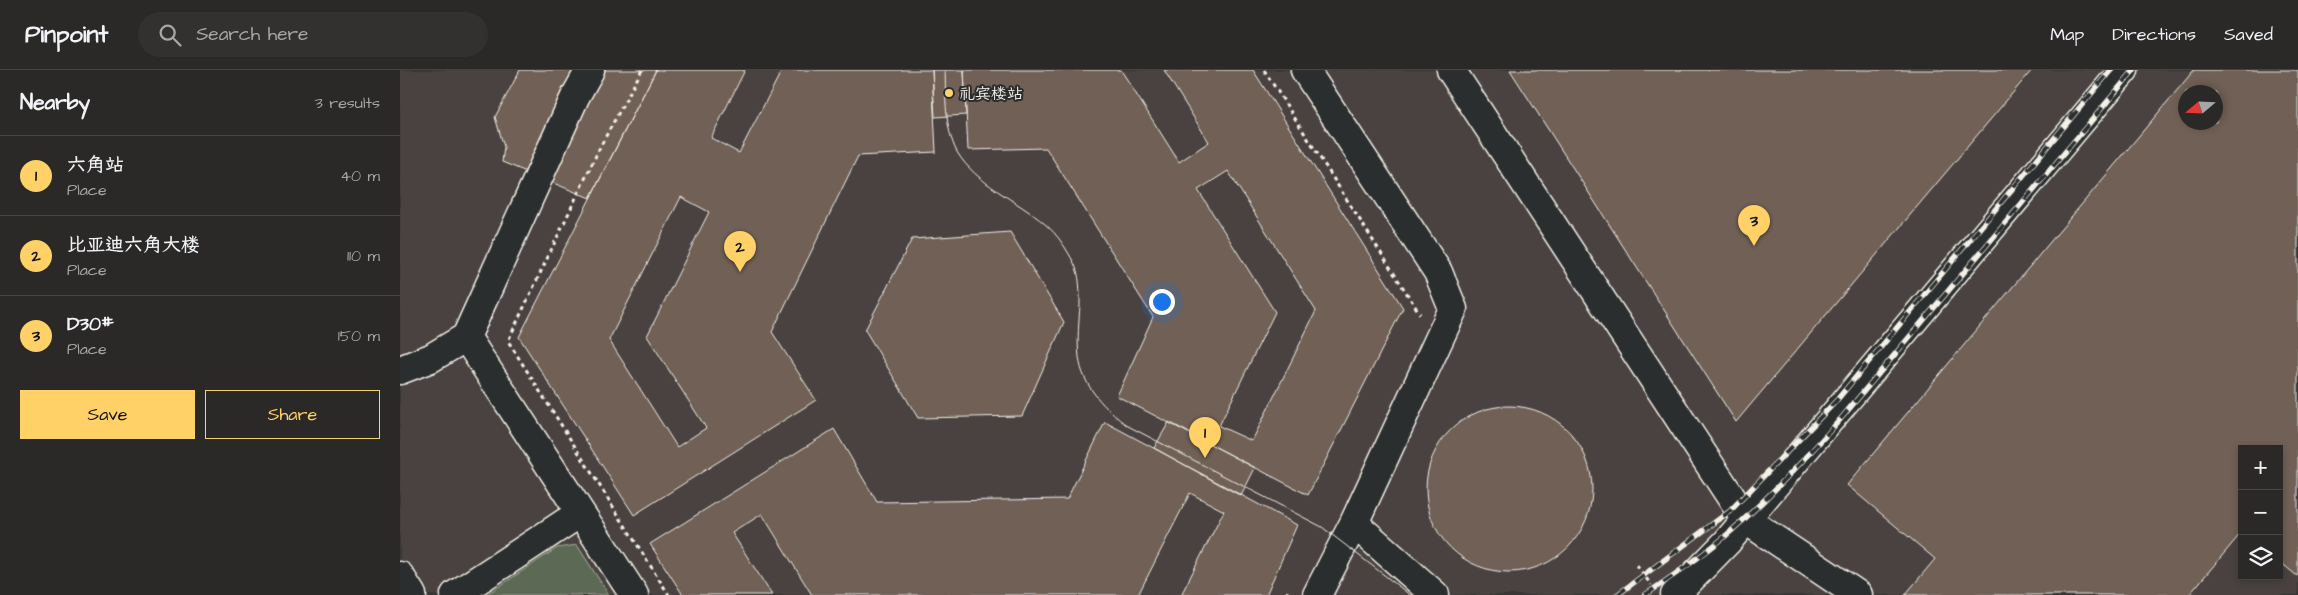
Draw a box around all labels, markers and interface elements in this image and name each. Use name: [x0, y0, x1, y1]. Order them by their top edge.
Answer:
search box: [138, 12, 488, 57]
text: Pinpoint: [25, 18, 108, 52]
icon: search: [156, 21, 184, 49]
text: Search here: [196, 21, 308, 48]
text: Map: [2050, 22, 2084, 47]
text: Directions: [2112, 22, 2196, 47]
text: Saved: [2224, 22, 2273, 47]
place label: 礼宾楼站: [959, 83, 1023, 105]
north arrow: [2178, 85, 2223, 130]
marker: 礼宾楼站: [943, 87, 955, 99]
text: Nearby: [20, 88, 90, 117]
text: 3 results: [315, 92, 380, 114]
text: 六角站: [67, 152, 124, 179]
text: 1: [35, 165, 37, 187]
text: 40 m: [340, 165, 380, 187]
text: Place: [67, 179, 107, 201]
pin: 3: [1738, 205, 1770, 246]
pin: 2: [724, 231, 756, 272]
text: 比亚迪六角大楼: [67, 232, 200, 259]
text: 2: [31, 245, 41, 267]
text: 110 m: [347, 245, 380, 267]
text: Place: [67, 259, 107, 281]
your location: [1149, 289, 1175, 315]
text: D30#: [67, 311, 113, 338]
text: 3: [32, 325, 40, 347]
text: 150 m: [338, 325, 380, 347]
text: Place: [67, 338, 107, 360]
button: Save: [20, 390, 195, 439]
button: Share: [205, 390, 380, 439]
pin: 1: [1189, 417, 1221, 458]
map controls: [2238, 445, 2283, 580]
button: +: [2238, 445, 2283, 490]
button: −: [2238, 490, 2283, 535]
button: layers: [2238, 535, 2283, 580]

